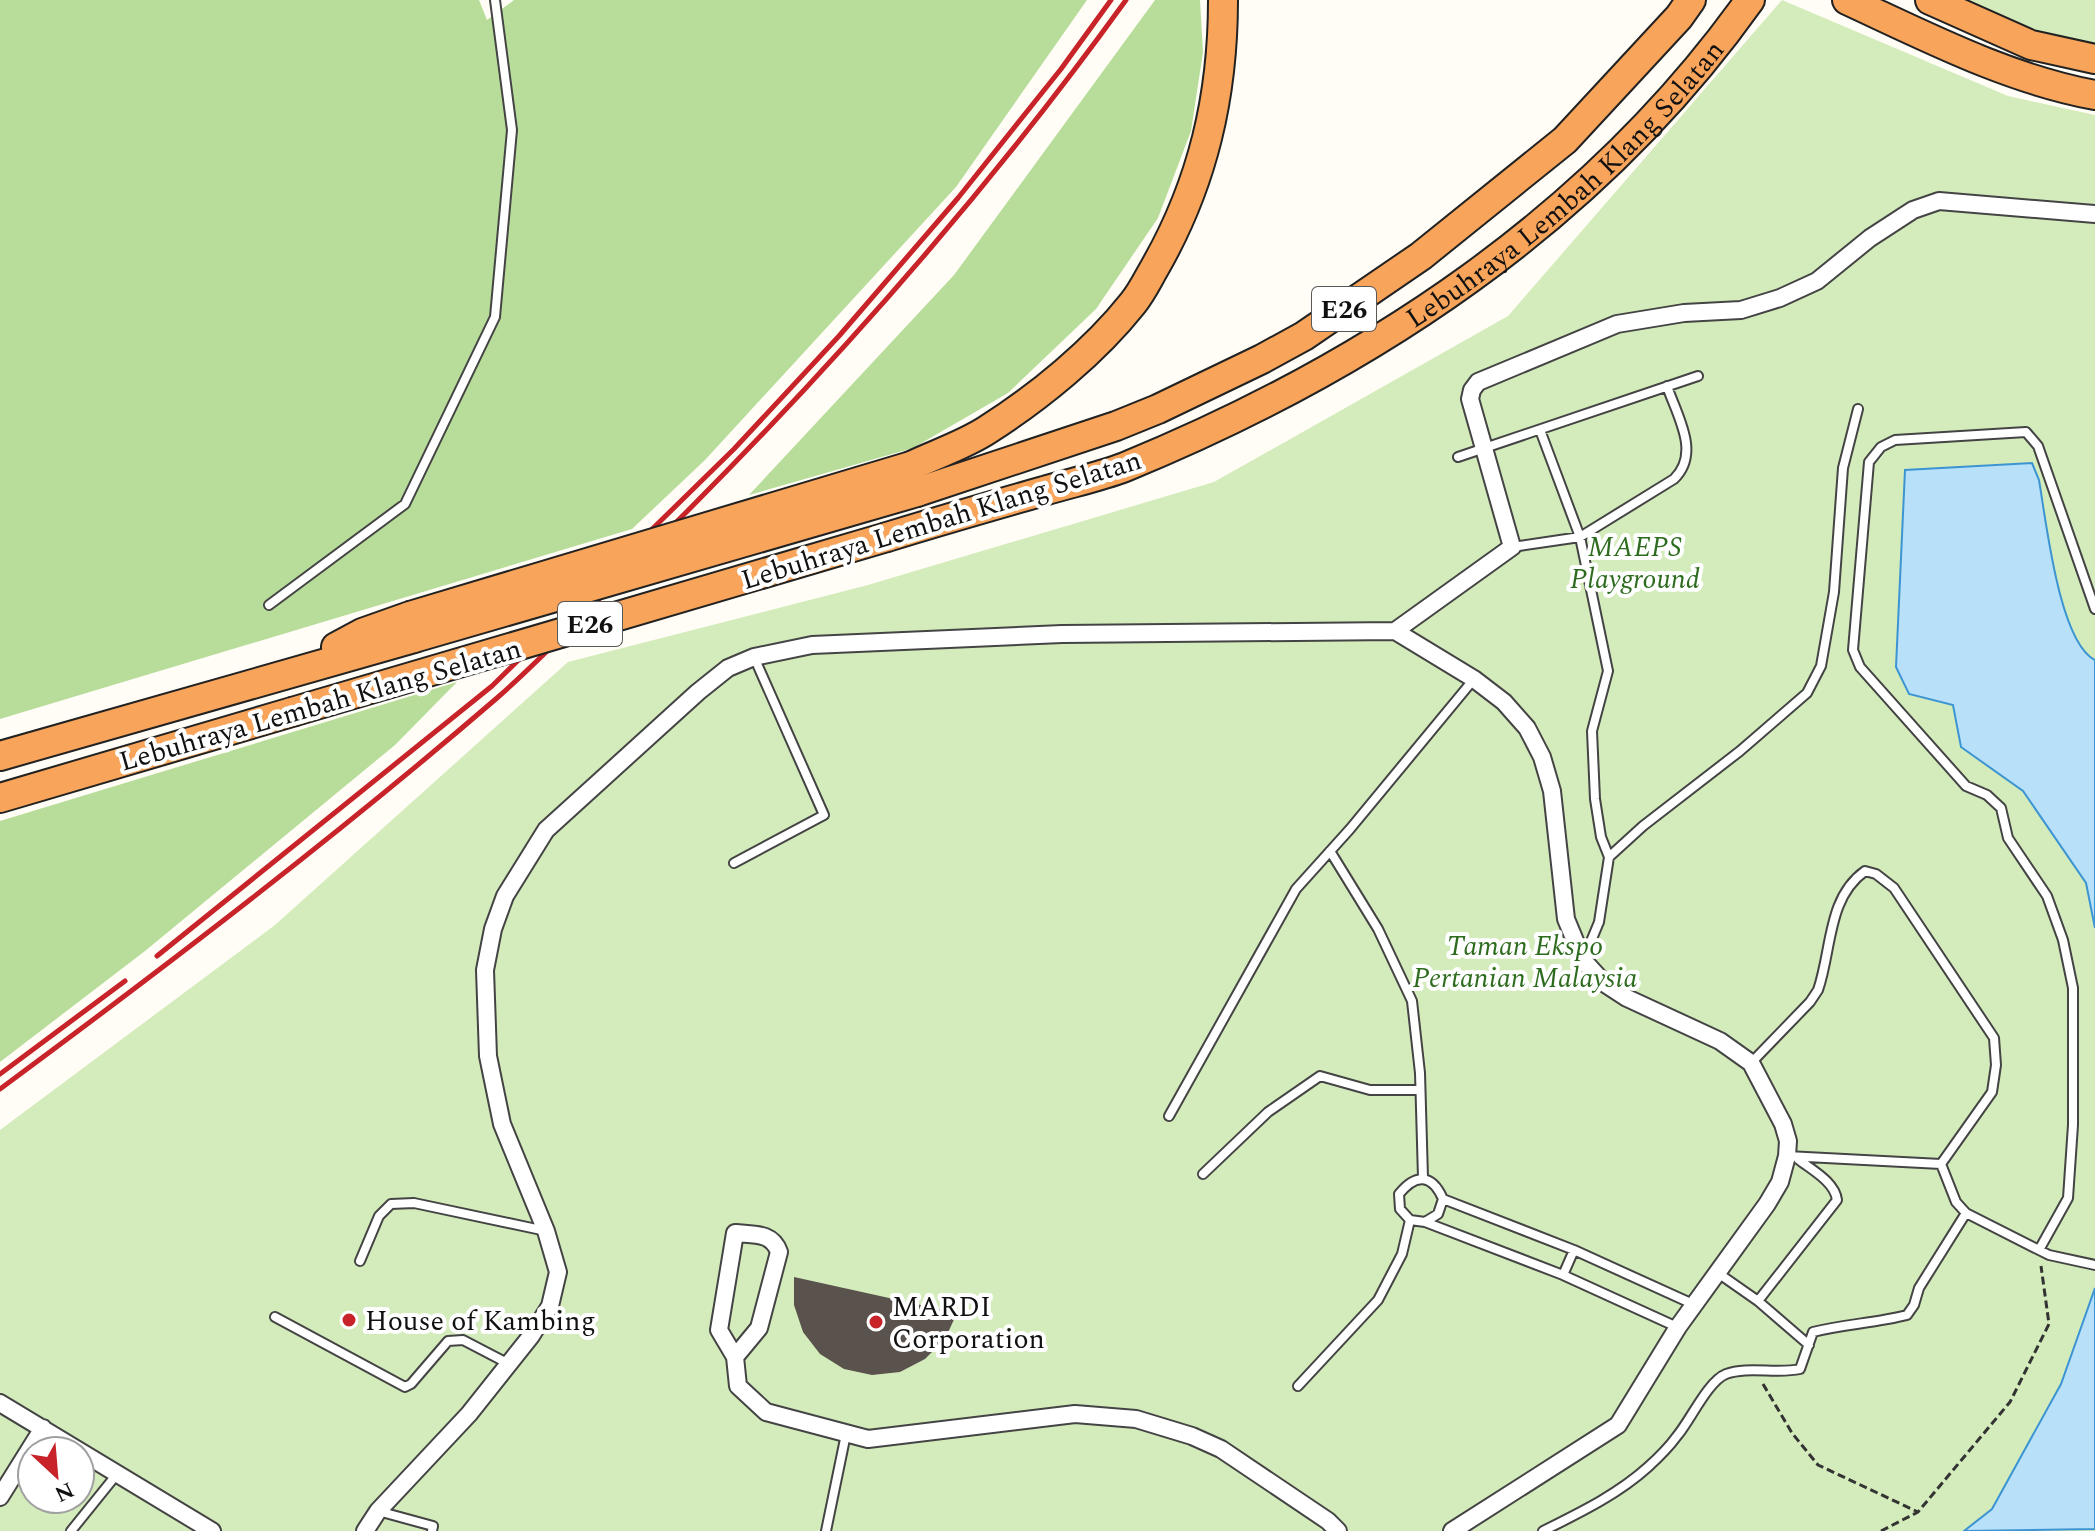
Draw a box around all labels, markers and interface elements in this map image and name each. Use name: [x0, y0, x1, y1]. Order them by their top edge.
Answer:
street label: Lebuhraya Lembah Klang Selatan: [1397, 31, 1735, 340]
road number: E26: [1312, 287, 1376, 331]
street label: Lebuhraya Lembah Klang Selatan: [736, 439, 1147, 602]
park label: MAEPS Playground: [1570, 526, 1700, 601]
road number: E26: [558, 602, 622, 646]
street label: Lebuhraya Lembah Klang Selatan: [114, 627, 527, 784]
park label: Taman Ekspo Pertanian Malaysia: [1413, 925, 1637, 1000]
place label: MARDI Corporation: [892, 1286, 1045, 1361]
place label: House of Kambing: [365, 1300, 596, 1343]
marker: House of Kambing: [340, 1311, 358, 1329]
marker: MARDI Corporation: [867, 1313, 885, 1331]
north arrow: [16, 1435, 96, 1515]
text: N: [49, 1473, 79, 1510]

